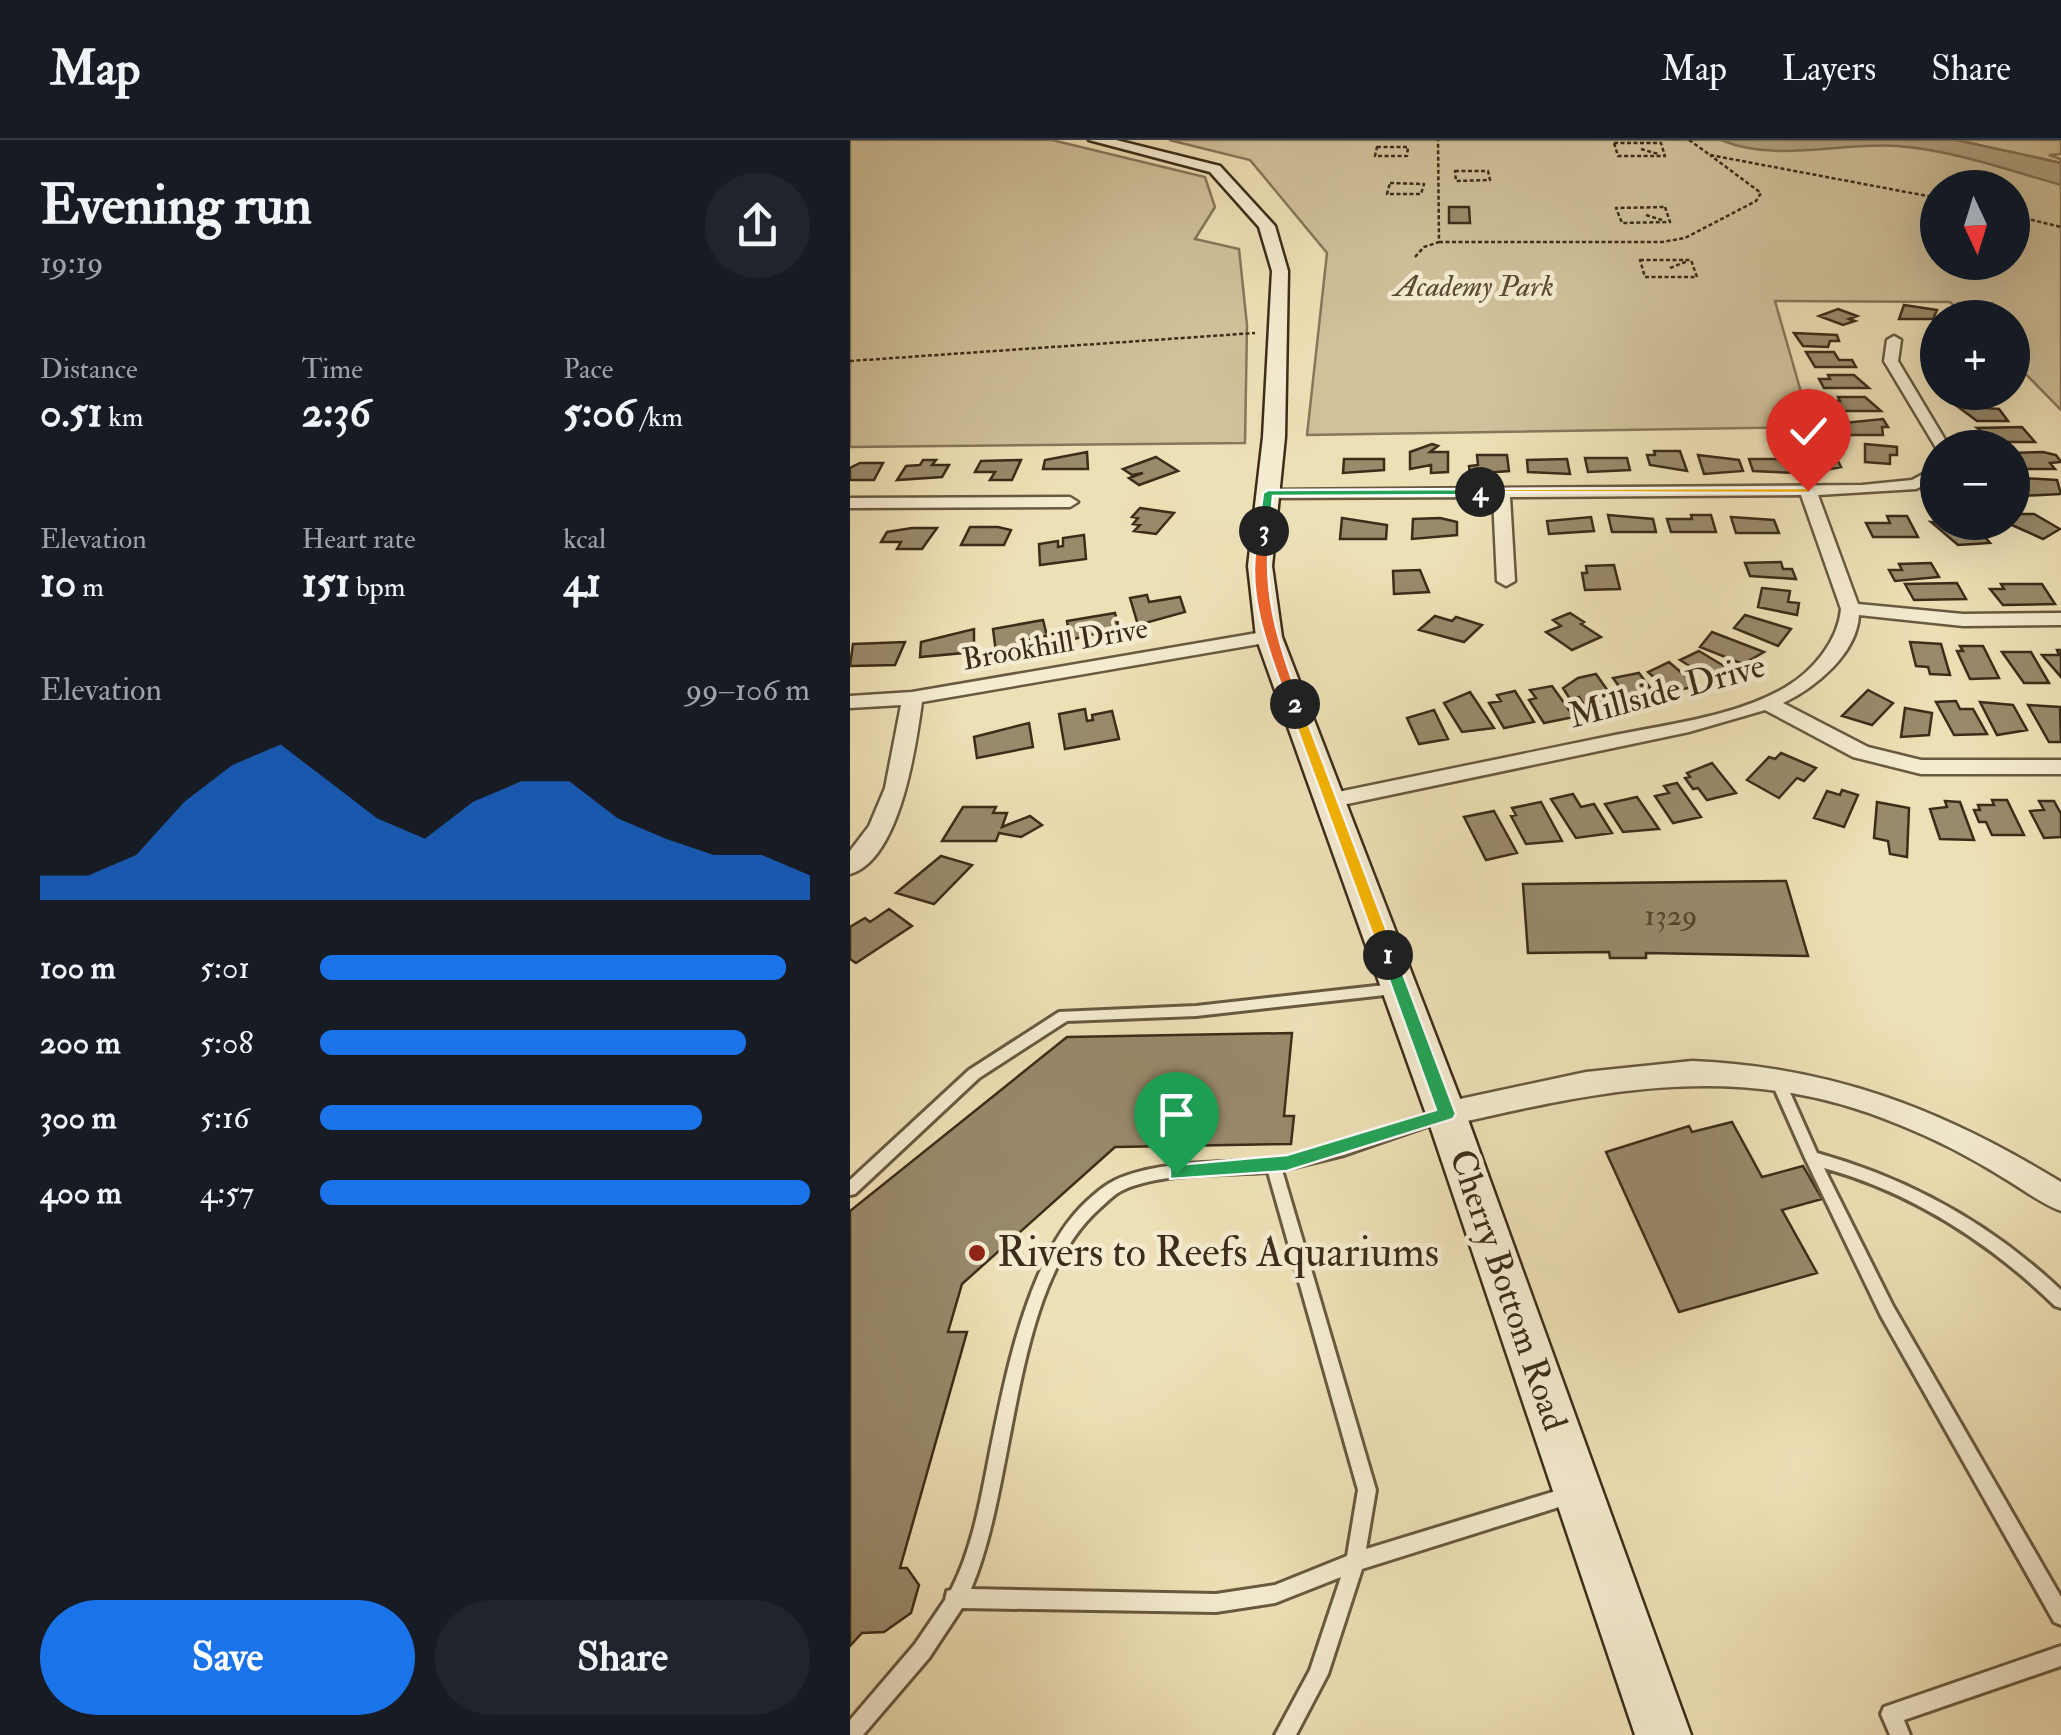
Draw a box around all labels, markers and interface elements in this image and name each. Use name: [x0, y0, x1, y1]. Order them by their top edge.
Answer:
text: Map: [50, 39, 140, 99]
text: Map: [1661, 47, 1727, 91]
text: Layers: [1782, 47, 1876, 91]
text: Share: [1931, 47, 2011, 91]
north arrow: [1920, 170, 2030, 280]
map controls: [1920, 170, 2030, 540]
text: Evening run: [40, 171, 312, 240]
button: share: [705, 173, 810, 278]
text: 19:19: [40, 243, 103, 283]
park label: Academy Park: [1391, 268, 1554, 305]
button: +: [1920, 300, 2030, 410]
text: Distance: [40, 352, 138, 387]
text: Time: [302, 352, 363, 387]
text: Pace: [563, 352, 614, 387]
text: 0.51: [40, 387, 102, 439]
text: 2:36: [302, 387, 371, 439]
text: 5:06: [563, 387, 635, 439]
pin: [1766, 389, 1851, 492]
text: km: [102, 400, 143, 435]
text: /km: [635, 400, 683, 435]
icon: check: [1781, 404, 1836, 459]
button: −: [1920, 430, 2030, 540]
pin: 4: [1455, 467, 1505, 517]
text: 4: [1472, 474, 1488, 509]
pin: 3: [1239, 506, 1289, 556]
text: 3: [1259, 513, 1269, 548]
text: Elevation: [40, 522, 147, 557]
text: Heart rate: [302, 522, 416, 557]
text: kcal: [563, 522, 606, 557]
text: 10: [40, 557, 76, 609]
text: 151: [302, 557, 350, 609]
text: 41: [563, 557, 601, 609]
text: m: [76, 570, 104, 605]
text: bpm: [350, 570, 406, 605]
street label: Brookhill Drive: [959, 609, 1151, 679]
street label: Millside Drive: [1564, 644, 1770, 738]
text: Elevation: [40, 670, 162, 710]
text: 99–106 m: [686, 670, 810, 710]
pin: 2: [1270, 679, 1320, 729]
text: 2: [1288, 686, 1302, 721]
house number: 1329: [1645, 897, 1697, 934]
pin: 1: [1363, 930, 1413, 980]
text: 1: [1383, 937, 1393, 972]
text: 100 m: [40, 948, 116, 988]
text: 5:01: [200, 948, 250, 988]
text: 200 m: [40, 1023, 121, 1063]
text: 5:08: [200, 1023, 253, 1063]
pin: [1134, 1072, 1219, 1175]
icon: arrive: [1149, 1087, 1204, 1142]
text: 300 m: [40, 1098, 117, 1138]
text: 5:16: [200, 1098, 249, 1138]
street label: Cherry Bottom Road: [1439, 1144, 1577, 1436]
text: 400 m: [40, 1173, 122, 1213]
text: 4:57: [200, 1173, 254, 1213]
place label: Rivers to Reefs Aquariums: [997, 1227, 1439, 1279]
marker: Rivers to Reefs Aquariums: [966, 1242, 988, 1264]
button: Save: [40, 1600, 415, 1715]
button: Share: [435, 1600, 810, 1715]

